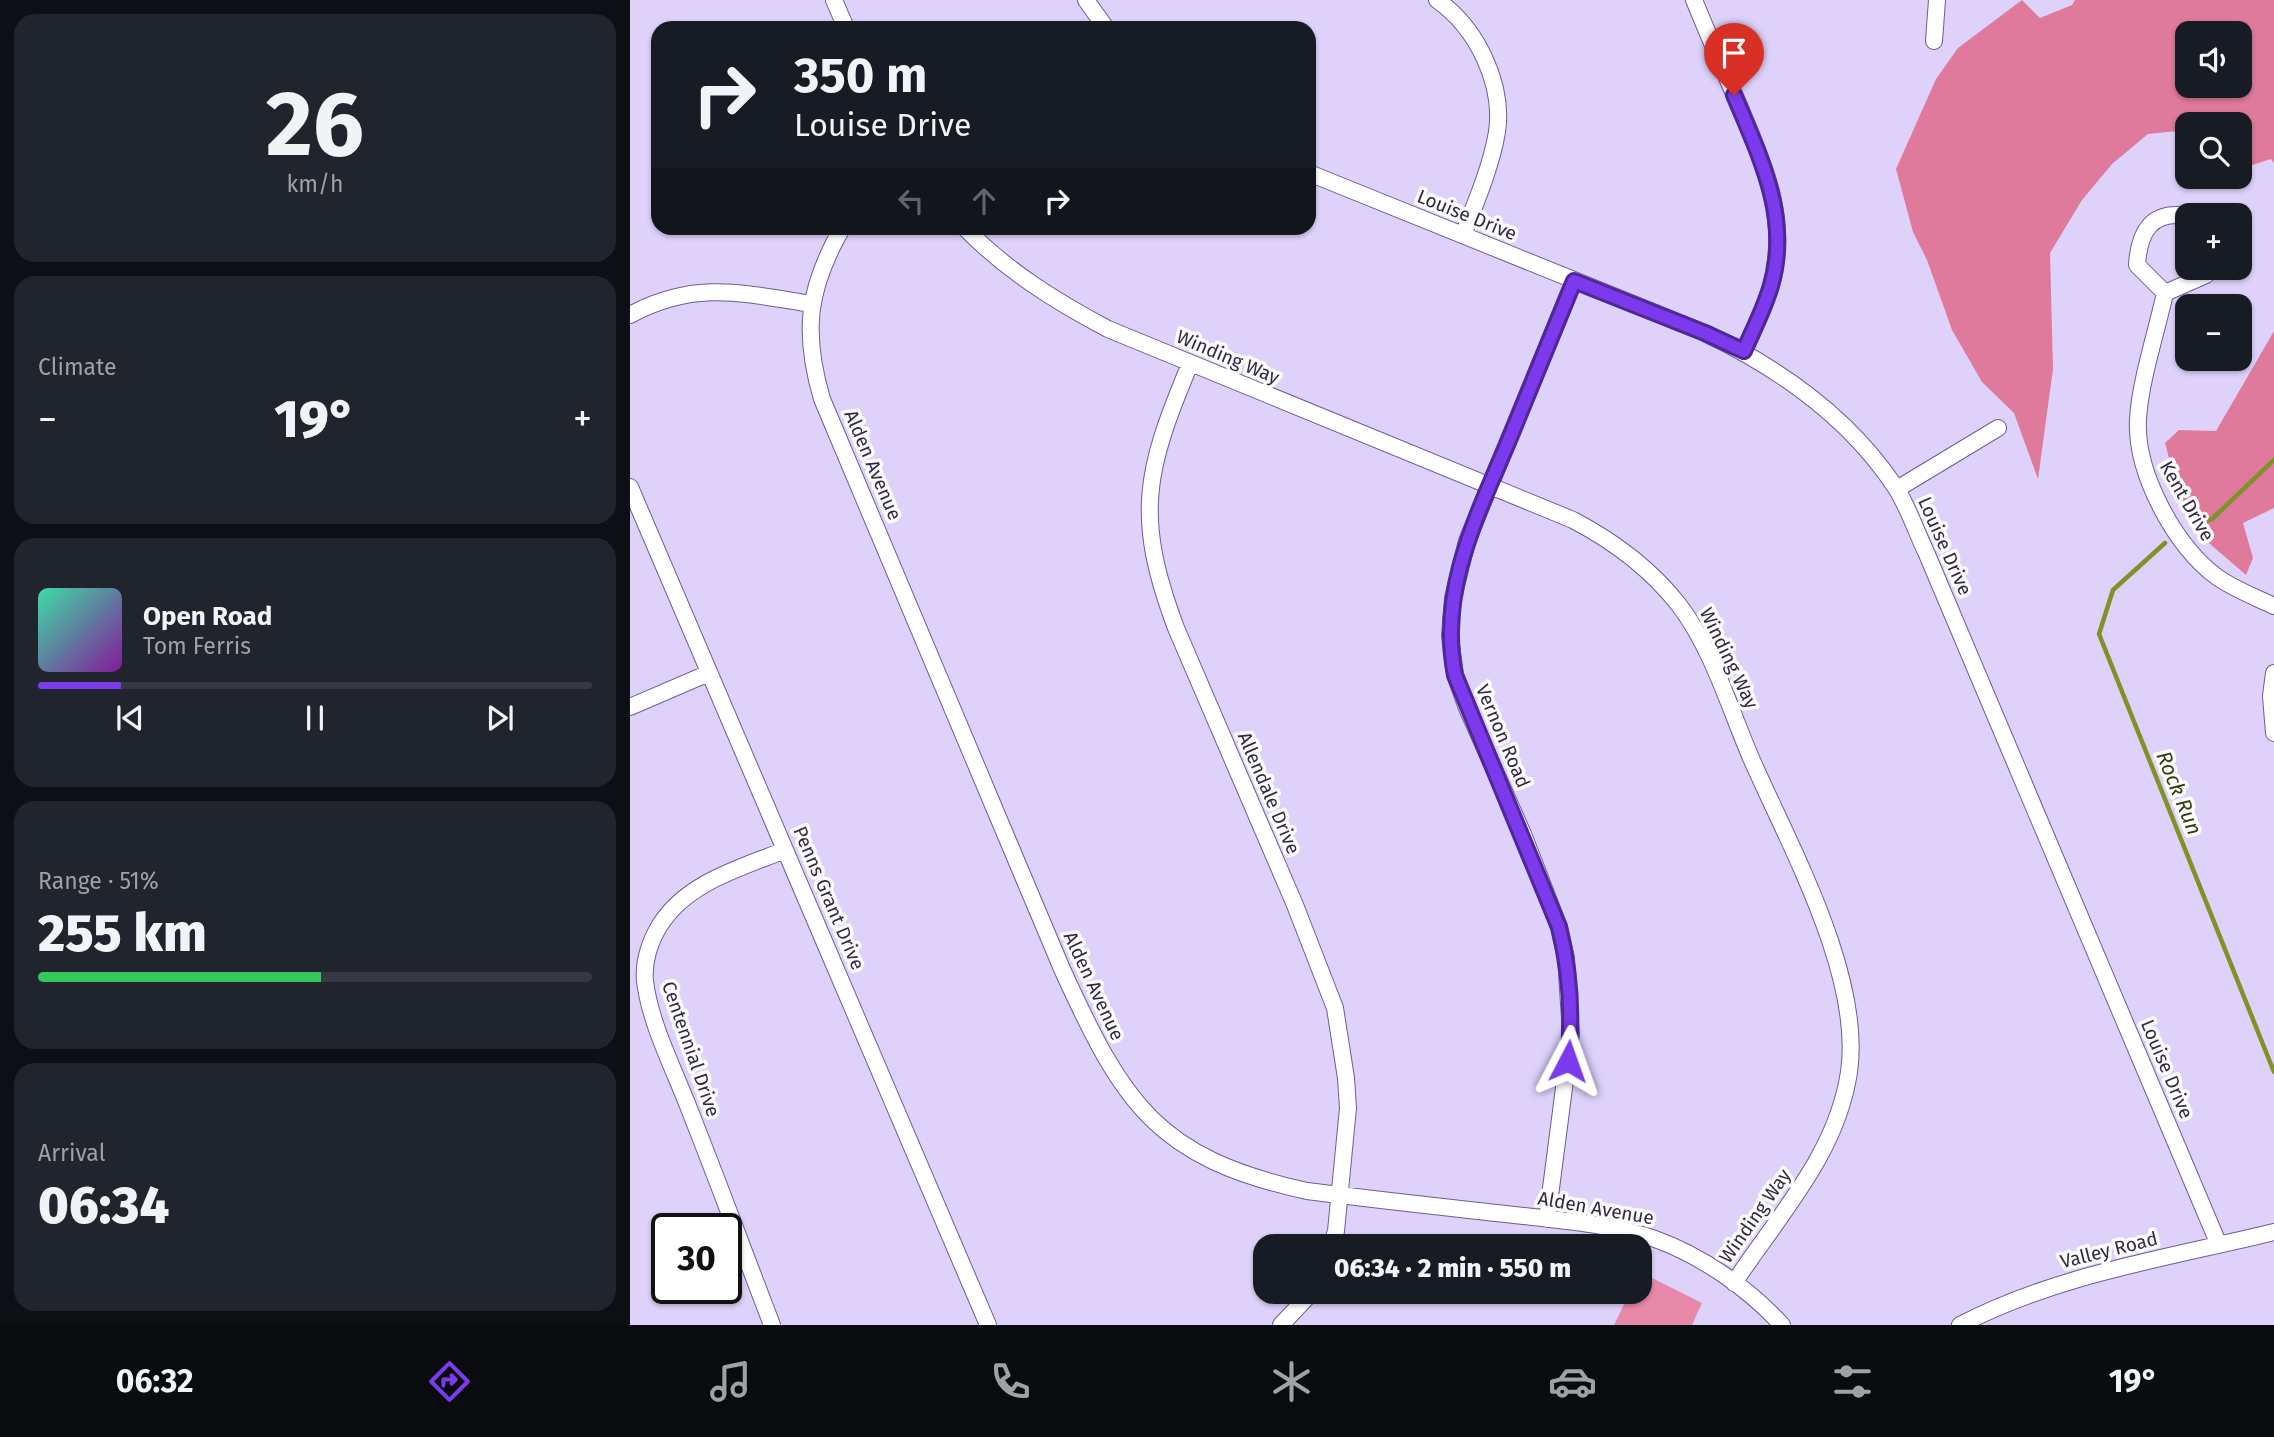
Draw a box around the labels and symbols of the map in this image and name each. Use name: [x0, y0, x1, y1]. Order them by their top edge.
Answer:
pin: [1704, 23, 1764, 95]
street label: Louise Drive: [1414, 185, 1520, 245]
street label: Winding Way: [1173, 325, 1283, 389]
street label: Alden Avenue: [839, 407, 907, 523]
street label: Kent Drive: [2155, 457, 2219, 545]
street label: Louise Drive: [1913, 493, 1977, 599]
street label: Winding Way: [1695, 604, 1764, 713]
street label: Vernon Road: [1471, 681, 1535, 791]
street label: Allendale Drive: [1233, 729, 1305, 857]
water label: Rock Run: [2150, 747, 2208, 839]
street label: Penns Grant Drive: [788, 823, 870, 973]
street label: Alden Avenue: [1059, 928, 1129, 1044]
street label: Centennial Drive: [657, 978, 725, 1120]
street label: Louise Drive: [2136, 1016, 2198, 1122]
position arrow: [1531, 1024, 1605, 1098]
street label: Winding Way: [1714, 1164, 1796, 1267]
street label: Alden Avenue: [1536, 1186, 1656, 1230]
speed limit sign: 30: [651, 1213, 742, 1304]
street label: Valley Road: [2058, 1227, 2160, 1273]

